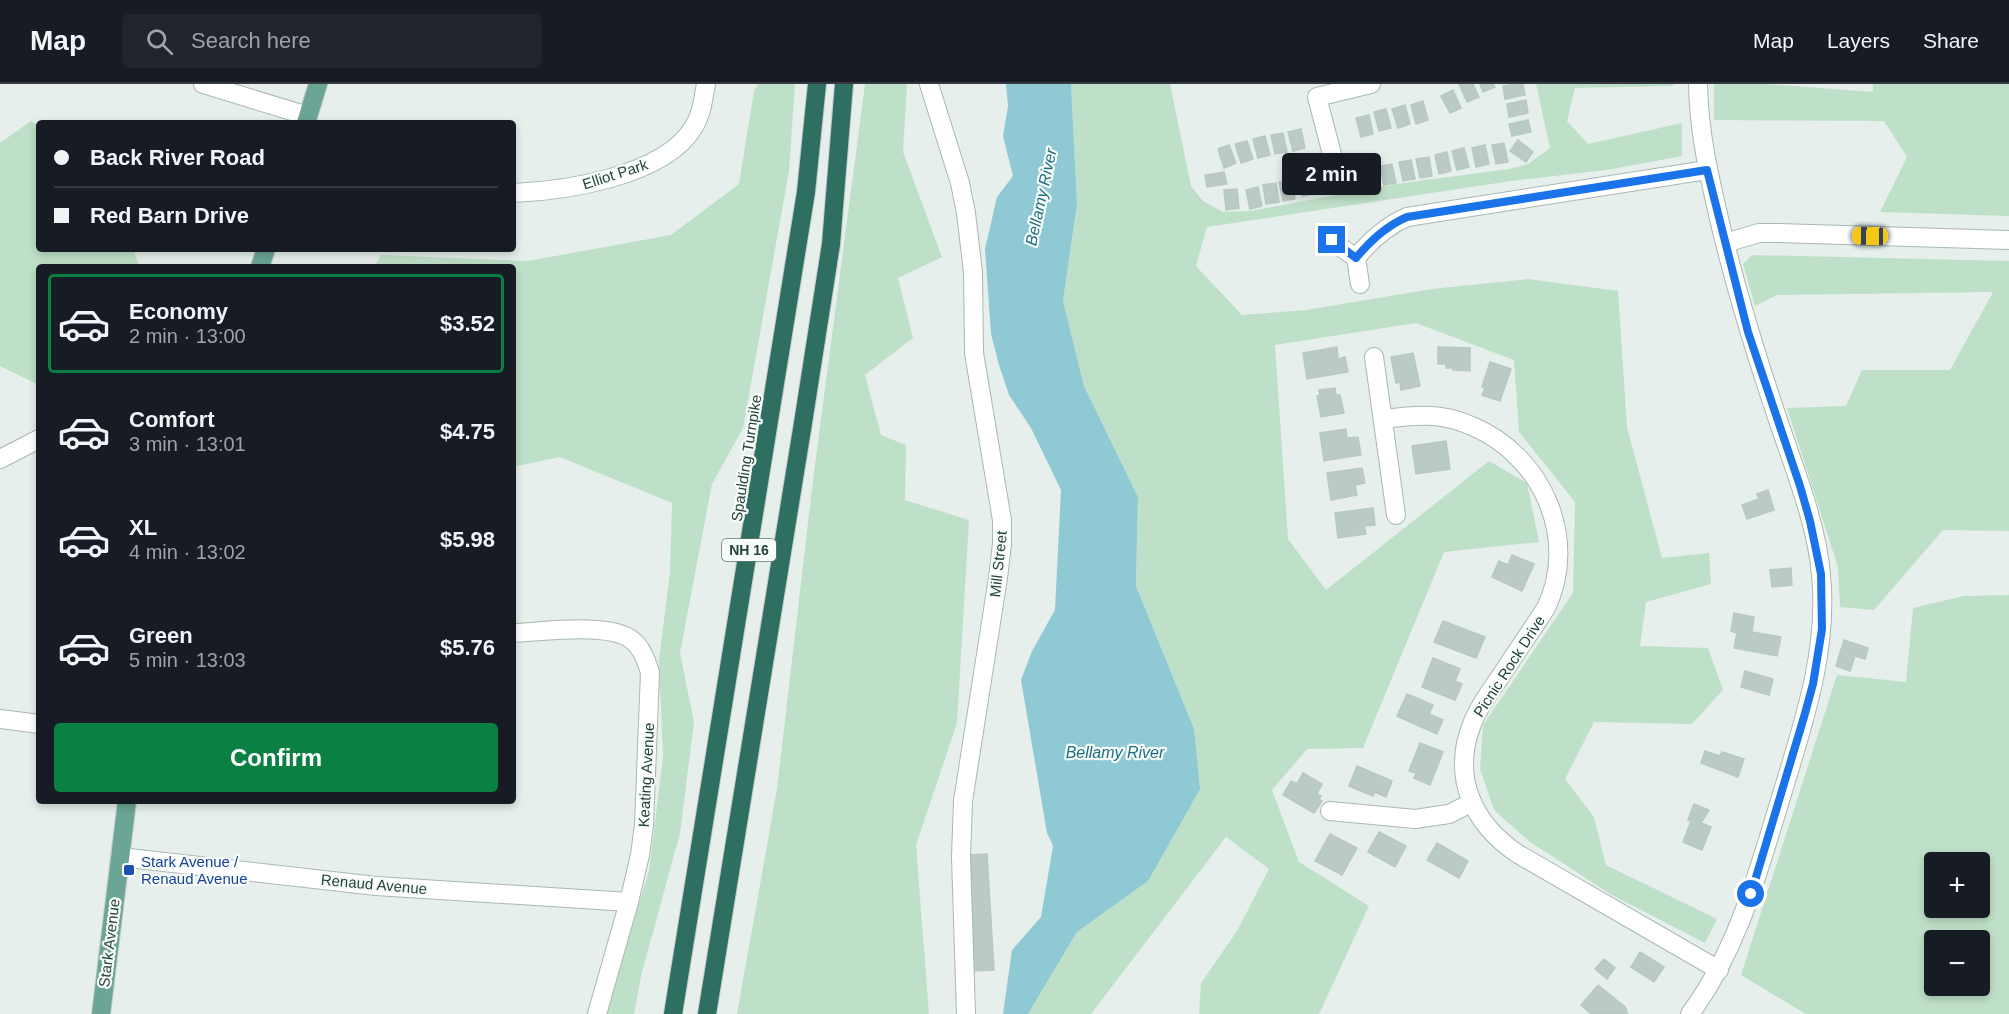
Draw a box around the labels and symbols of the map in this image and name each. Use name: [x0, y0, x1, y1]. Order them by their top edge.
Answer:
water label: Bellamy River: [1022, 146, 1060, 247]
callout: 2 min: [1282, 153, 1382, 195]
street label: Elliot Park: [580, 155, 650, 193]
route end: [1318, 226, 1345, 253]
car: [1852, 227, 1888, 245]
street label: Spaulding Turnpike: [728, 393, 764, 523]
street label: Mill Street: [986, 529, 1010, 598]
road number: NH 16: [722, 539, 776, 561]
street label: Picnic Rock Drive: [1470, 612, 1548, 720]
street label: Keating Avenue: [635, 722, 657, 828]
water label: Bellamy River: [1066, 744, 1165, 761]
place label: Stark Avenue / Renaud Avenue: [141, 853, 248, 887]
marker: Stark Avenue / Renaud Avenue: [122, 863, 136, 877]
street label: Renaud Avenue: [320, 871, 428, 897]
route start: [1737, 880, 1764, 907]
street label: Stark Avenue: [95, 898, 123, 988]

